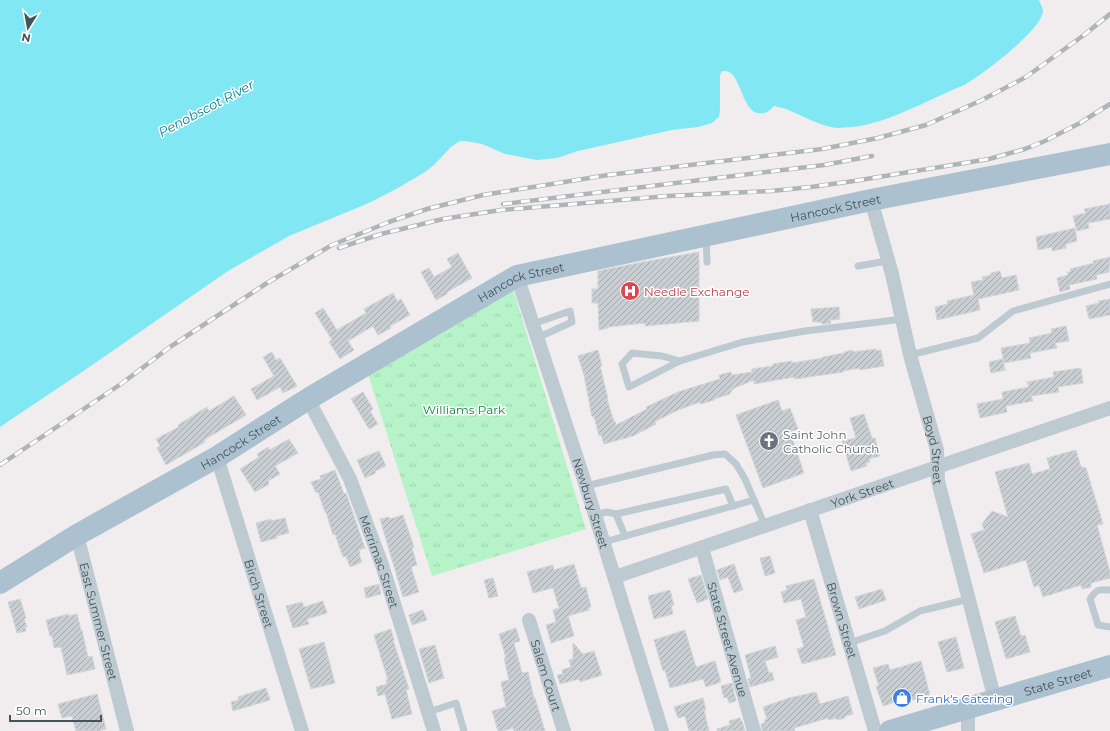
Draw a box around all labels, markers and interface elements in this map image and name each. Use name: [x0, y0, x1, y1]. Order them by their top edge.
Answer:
north arrow: [8, 8, 48, 48]
text: N: [20, 30, 32, 46]
water label: Penobscot River: [155, 76, 257, 140]
street label: Hancock Street: [789, 191, 882, 225]
street label: Hancock Street: [475, 259, 565, 305]
hospital icon: Needle Exchange: [619, 280, 641, 302]
place label: Needle Exchange: [644, 284, 750, 299]
park label: Williams Park: [423, 402, 506, 417]
street label: Hancock Street: [197, 411, 284, 472]
street label: Boyd Street: [920, 413, 946, 486]
place label: Saint John Catholic Church: [783, 427, 879, 456]
church icon: Saint John Catholic Church: [758, 430, 780, 452]
street label: Newbury Street: [570, 456, 613, 551]
street label: York Street: [828, 475, 896, 510]
street label: Merrimac Street: [357, 513, 403, 610]
street label: Birch Street: [242, 557, 277, 630]
street label: East Summer Street: [77, 561, 121, 682]
street label: State Street Avenue: [704, 580, 751, 699]
street label: Brown Street: [824, 580, 861, 661]
street label: Salem Court: [528, 637, 565, 713]
street label: State Street: [1022, 664, 1094, 699]
shop icon: Frank's Catering: [891, 687, 913, 709]
place label: Frank's Catering: [916, 691, 1013, 706]
scale bar: [10, 697, 101, 723]
text: 50 m: [16, 703, 47, 718]

